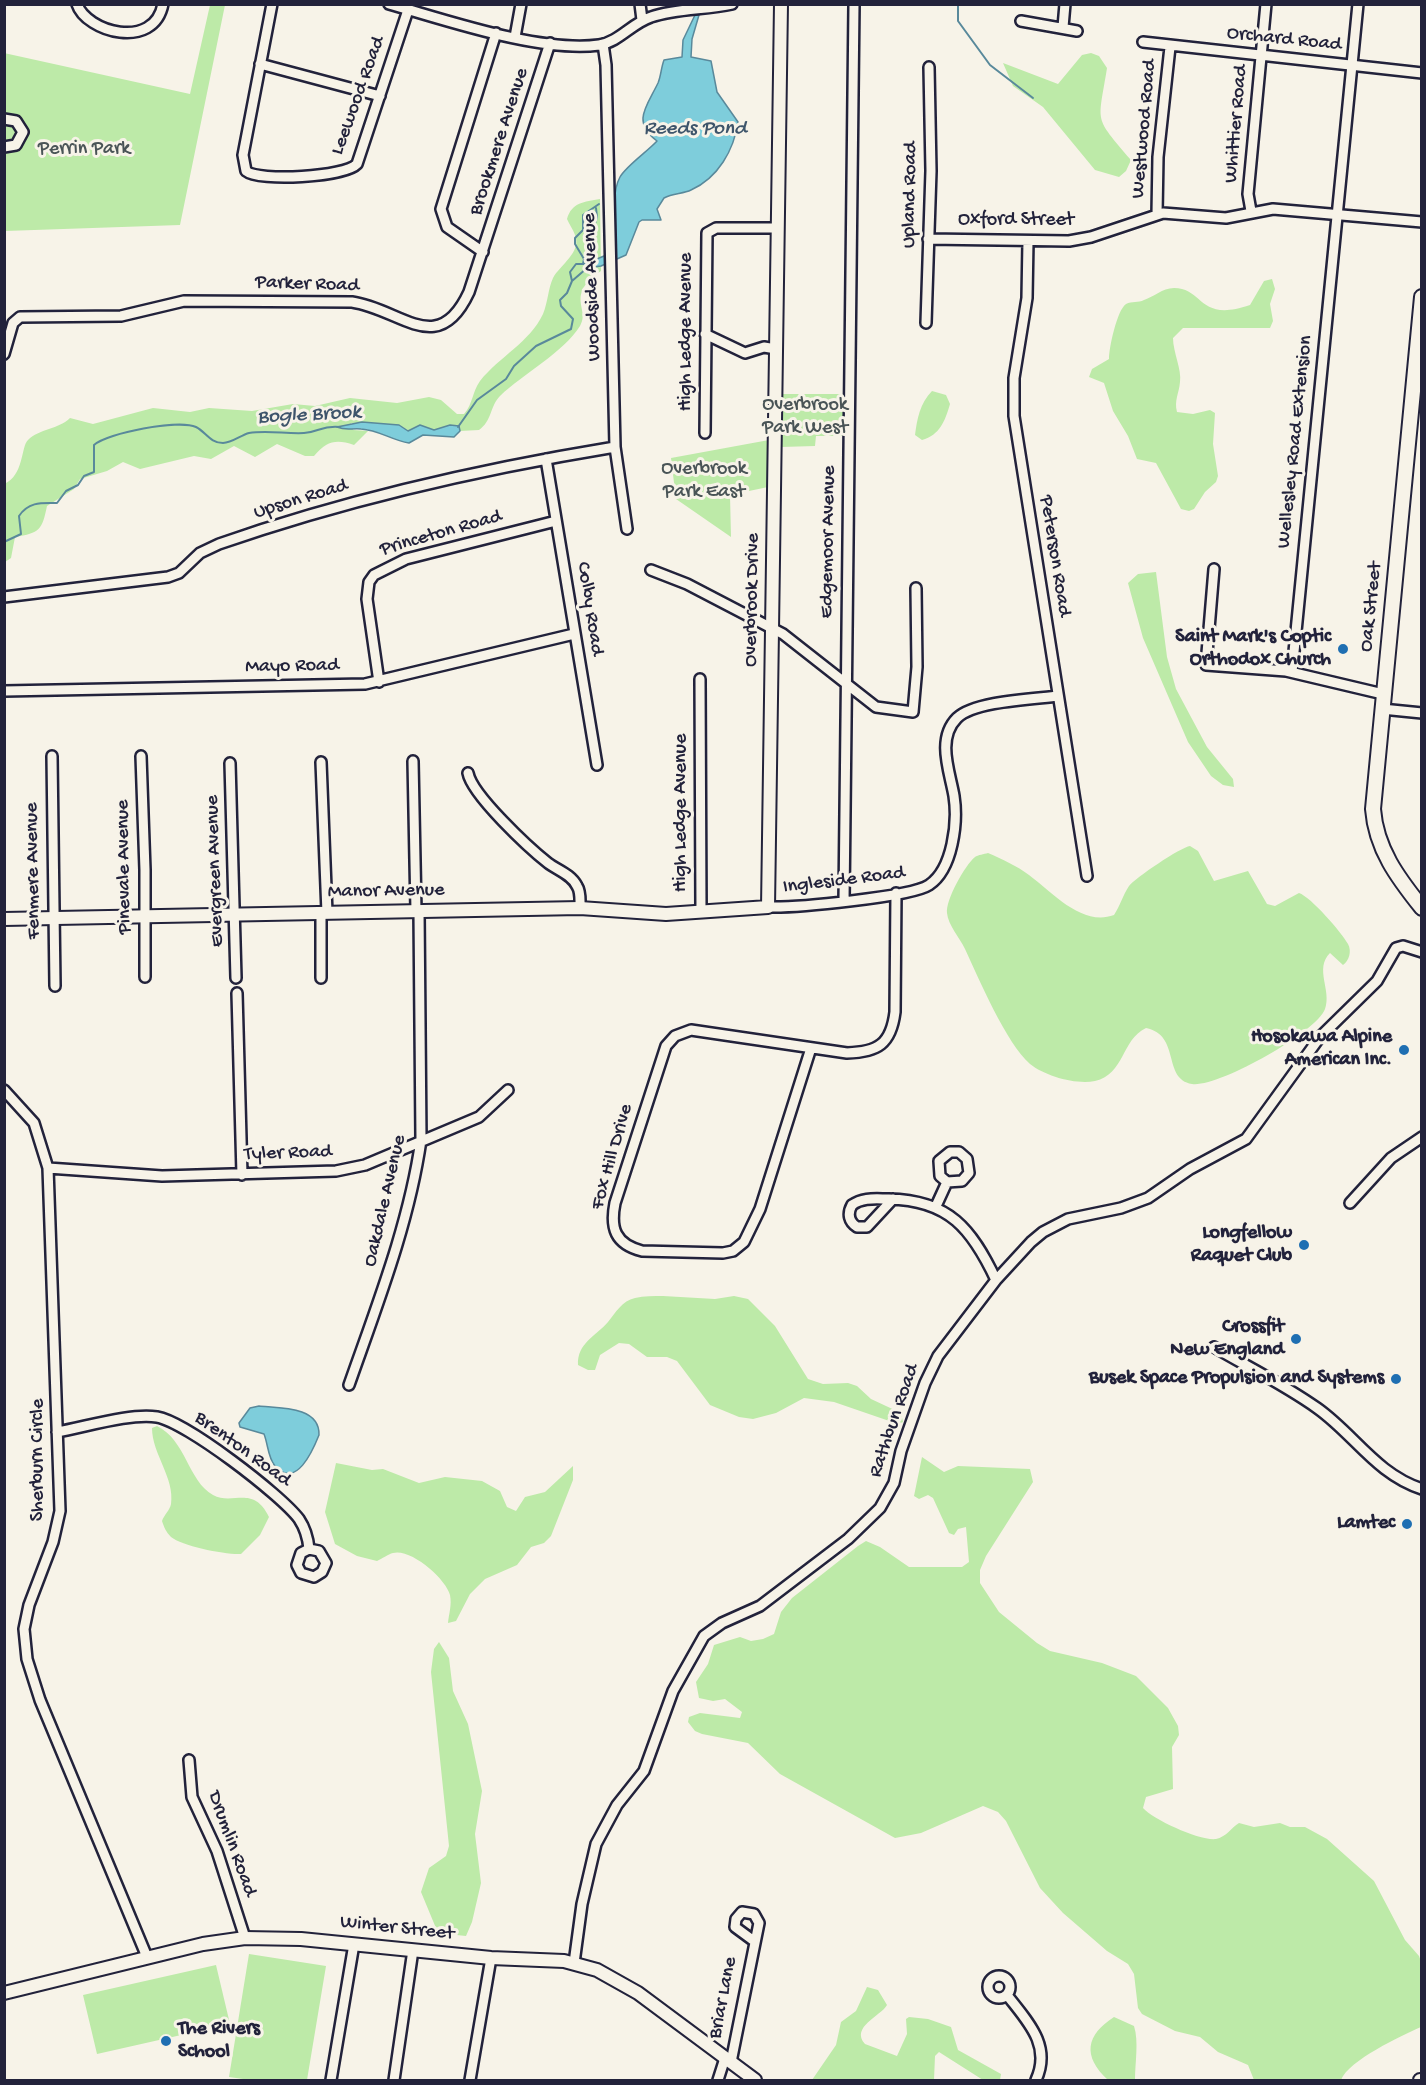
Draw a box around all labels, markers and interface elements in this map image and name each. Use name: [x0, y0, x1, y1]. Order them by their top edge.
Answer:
street label: Orchard Road: [1226, 22, 1342, 58]
street label: Leewood Road: [326, 33, 392, 159]
street label: Westwood Road: [1127, 59, 1163, 199]
street label: Whittier Road: [1220, 64, 1254, 184]
street label: Brookmere Avenue: [465, 65, 535, 219]
water label: Reeds Pond: [644, 117, 746, 143]
park label: Perrin Park: [38, 138, 130, 162]
street label: Upland Road: [898, 142, 924, 248]
street label: Oxford Street: [958, 209, 1074, 233]
street label: Woodside Avenue: [578, 213, 608, 361]
street label: High Ledge Avenue: [675, 253, 699, 411]
street label: Parker Road: [255, 271, 359, 299]
street label: Wellesley Road Extension: [1273, 334, 1319, 550]
park label: Overbrook Park West: [762, 394, 848, 441]
water label: Bogle Brook: [257, 401, 361, 431]
park label: Overbrook Park East: [661, 458, 747, 505]
street label: Edgemoor Avenue: [816, 465, 842, 619]
street label: Upson Road: [251, 474, 351, 526]
street label: Peterson Road: [1033, 494, 1075, 618]
street label: Princeton Road: [377, 505, 505, 563]
street label: Overbrook Drive: [740, 533, 766, 667]
street label: Colby Road: [570, 560, 608, 658]
street label: Oak Street: [1355, 561, 1389, 653]
place label: Saint Mark's Coptic Orthodox Church: [1175, 626, 1331, 673]
marker: Saint Mark's Coptic Orthodox Church: [1336, 642, 1350, 656]
street label: Mayo Road: [245, 654, 339, 680]
street label: High Ledge Avenue: [670, 734, 694, 892]
street label: Evergreen Avenue: [201, 795, 231, 947]
street label: Pinevale Avenue: [112, 799, 138, 935]
street label: Fenmere Avenue: [21, 802, 47, 940]
street label: Ingleside Road: [782, 862, 906, 900]
street label: Manor Avenue: [327, 879, 445, 905]
place label: Hosokawa Alpine American Inc.: [1251, 1026, 1392, 1073]
marker: Hosokawa Alpine American Inc.: [1397, 1043, 1411, 1057]
street label: Fox Hill Drive: [586, 1101, 640, 1213]
street label: Oakdale Avenue: [359, 1133, 413, 1269]
street label: Tyler Road: [244, 1140, 332, 1168]
place label: Longfellow Raquet Club: [1191, 1222, 1292, 1269]
marker: Longfellow Raquet Club: [1297, 1238, 1311, 1252]
place label: Crossfit New England: [1170, 1316, 1284, 1363]
marker: Crossfit New England: [1289, 1332, 1303, 1346]
street label: Rathbun Road: [864, 1361, 926, 1481]
place label: Busek Space Propulsion and Systems: [1089, 1367, 1384, 1391]
marker: Busek Space Propulsion and Systems: [1389, 1372, 1403, 1386]
street label: Sherburn Circle: [27, 1399, 51, 1521]
street label: Brenton Road: [189, 1407, 295, 1493]
place label: Lamtec: [1337, 1512, 1395, 1536]
marker: Lamtec: [1400, 1517, 1414, 1531]
street label: Drumlin Road: [201, 1788, 261, 1900]
street label: Winter Street: [339, 1911, 455, 1947]
street label: Briar Lane: [704, 1955, 744, 2041]
place label: The Rivers School: [178, 2018, 260, 2065]
marker: The Rivers School: [159, 2034, 173, 2048]

